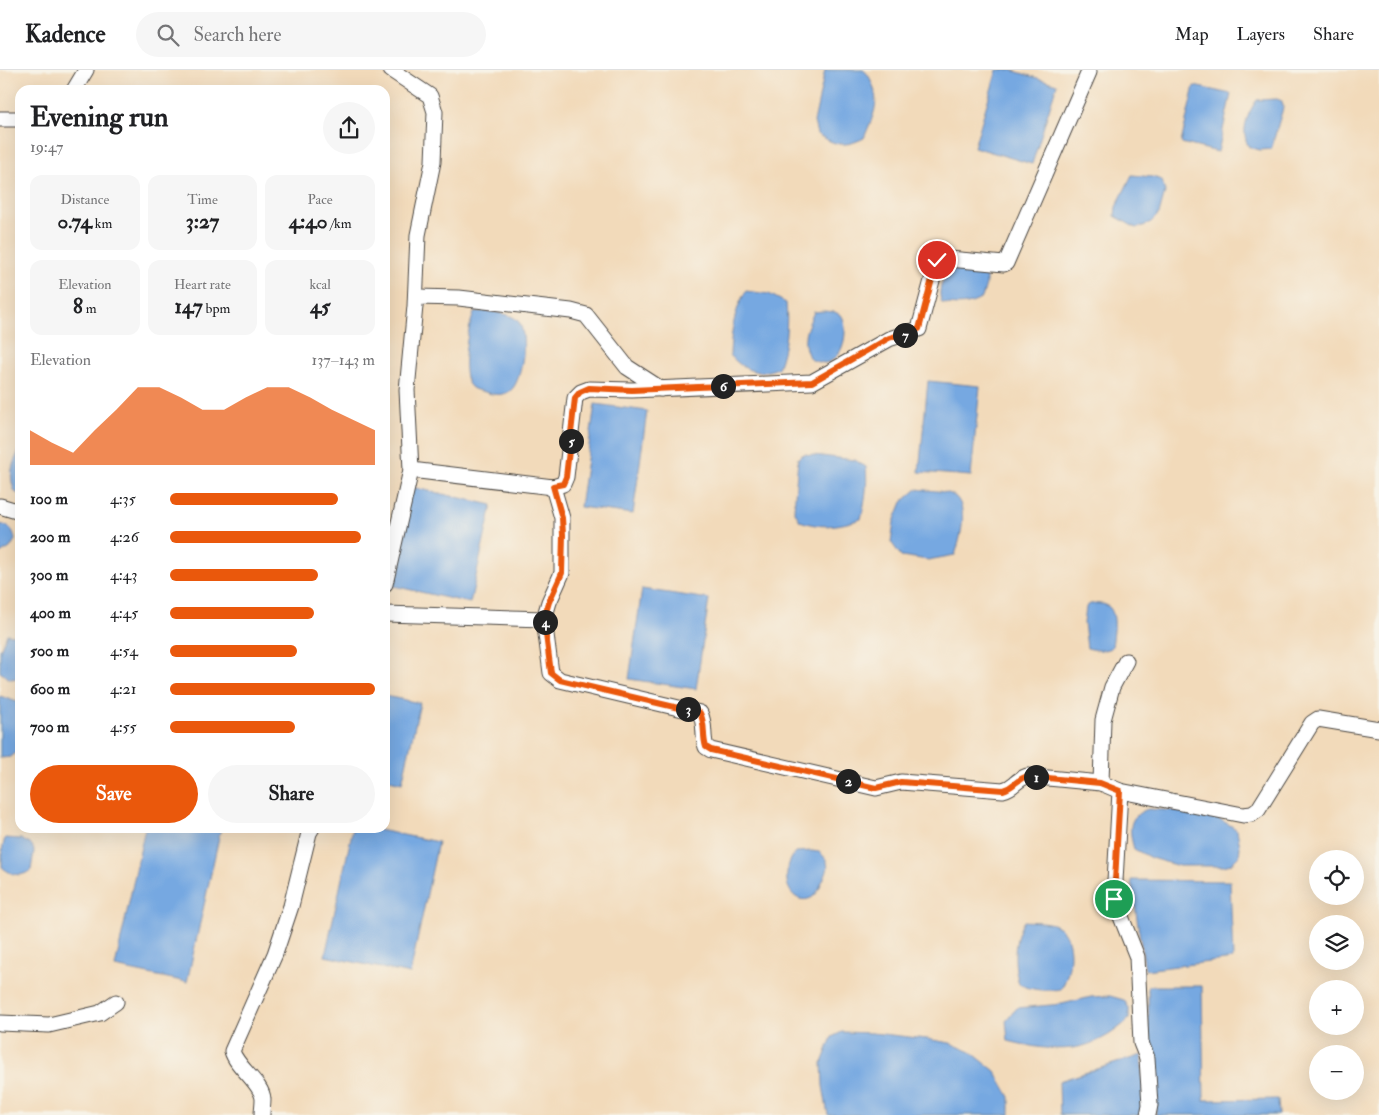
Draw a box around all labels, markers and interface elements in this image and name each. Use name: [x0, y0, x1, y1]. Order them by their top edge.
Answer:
search box: [136, 12, 486, 57]
text: Kadence: [25, 19, 106, 50]
icon: search: [154, 21, 182, 49]
text: Search here: [194, 23, 281, 47]
text: Map: [1175, 23, 1209, 46]
text: Layers: [1237, 23, 1285, 46]
text: Share: [1313, 23, 1354, 46]
text: Evening run: [30, 100, 168, 135]
button: share: [323, 102, 375, 154]
text: 19:47: [30, 137, 63, 157]
text: Distance: [60, 191, 109, 208]
text: Time: [187, 191, 218, 208]
text: Pace: [308, 191, 333, 208]
text: 0.74: [57, 208, 92, 235]
text: 3:27: [186, 208, 219, 235]
text: 4:40: [289, 208, 327, 235]
text: km: [92, 215, 112, 232]
text: /km: [327, 215, 352, 232]
pin: [916, 239, 958, 281]
icon: check: [923, 246, 951, 274]
text: Elevation: [58, 276, 112, 293]
text: Heart rate: [174, 276, 231, 293]
text: kcal: [309, 276, 331, 293]
text: 8: [73, 293, 83, 320]
text: 147: [175, 293, 203, 320]
text: 45: [310, 293, 330, 320]
text: m: [83, 300, 97, 317]
text: bpm: [203, 300, 230, 317]
pin: 7: [892, 322, 918, 348]
text: 7: [902, 327, 909, 344]
text: Elevation: [30, 350, 91, 370]
text: 137–143 m: [311, 350, 375, 370]
pin: 6: [710, 374, 736, 398]
text: 6: [720, 378, 727, 395]
pin: 5: [558, 428, 584, 454]
text: 5: [568, 433, 575, 450]
text: 100 m: [30, 489, 68, 509]
text: 4:35: [110, 489, 136, 509]
text: 200 m: [30, 527, 70, 547]
text: 4:26: [110, 527, 139, 547]
text: 300 m: [30, 565, 68, 585]
text: 4:43: [110, 565, 137, 585]
text: 400 m: [30, 603, 71, 623]
text: 4:45: [110, 603, 138, 623]
pin: 4: [532, 610, 558, 634]
text: 4: [542, 614, 549, 631]
text: 500 m: [30, 641, 69, 661]
text: 4:54: [110, 641, 138, 661]
text: 600 m: [30, 679, 70, 699]
text: 4:21: [110, 679, 136, 699]
pin: 3: [676, 696, 700, 722]
text: 3: [686, 701, 691, 718]
text: 700 m: [30, 717, 69, 737]
text: 4:55: [110, 717, 137, 737]
pin: 1: [1024, 764, 1048, 790]
button: Save: [30, 765, 198, 823]
button: Share: [208, 765, 375, 823]
pin: 2: [836, 768, 860, 794]
text: 1: [1034, 769, 1039, 786]
text: 2: [845, 773, 852, 790]
map controls: [1309, 850, 1364, 1100]
button: locate: [1309, 850, 1364, 905]
pin: [1093, 878, 1135, 920]
icon: arrive: [1100, 885, 1128, 913]
button: layers: [1309, 915, 1364, 970]
button: +: [1309, 980, 1364, 1035]
button: −: [1309, 1045, 1364, 1100]

